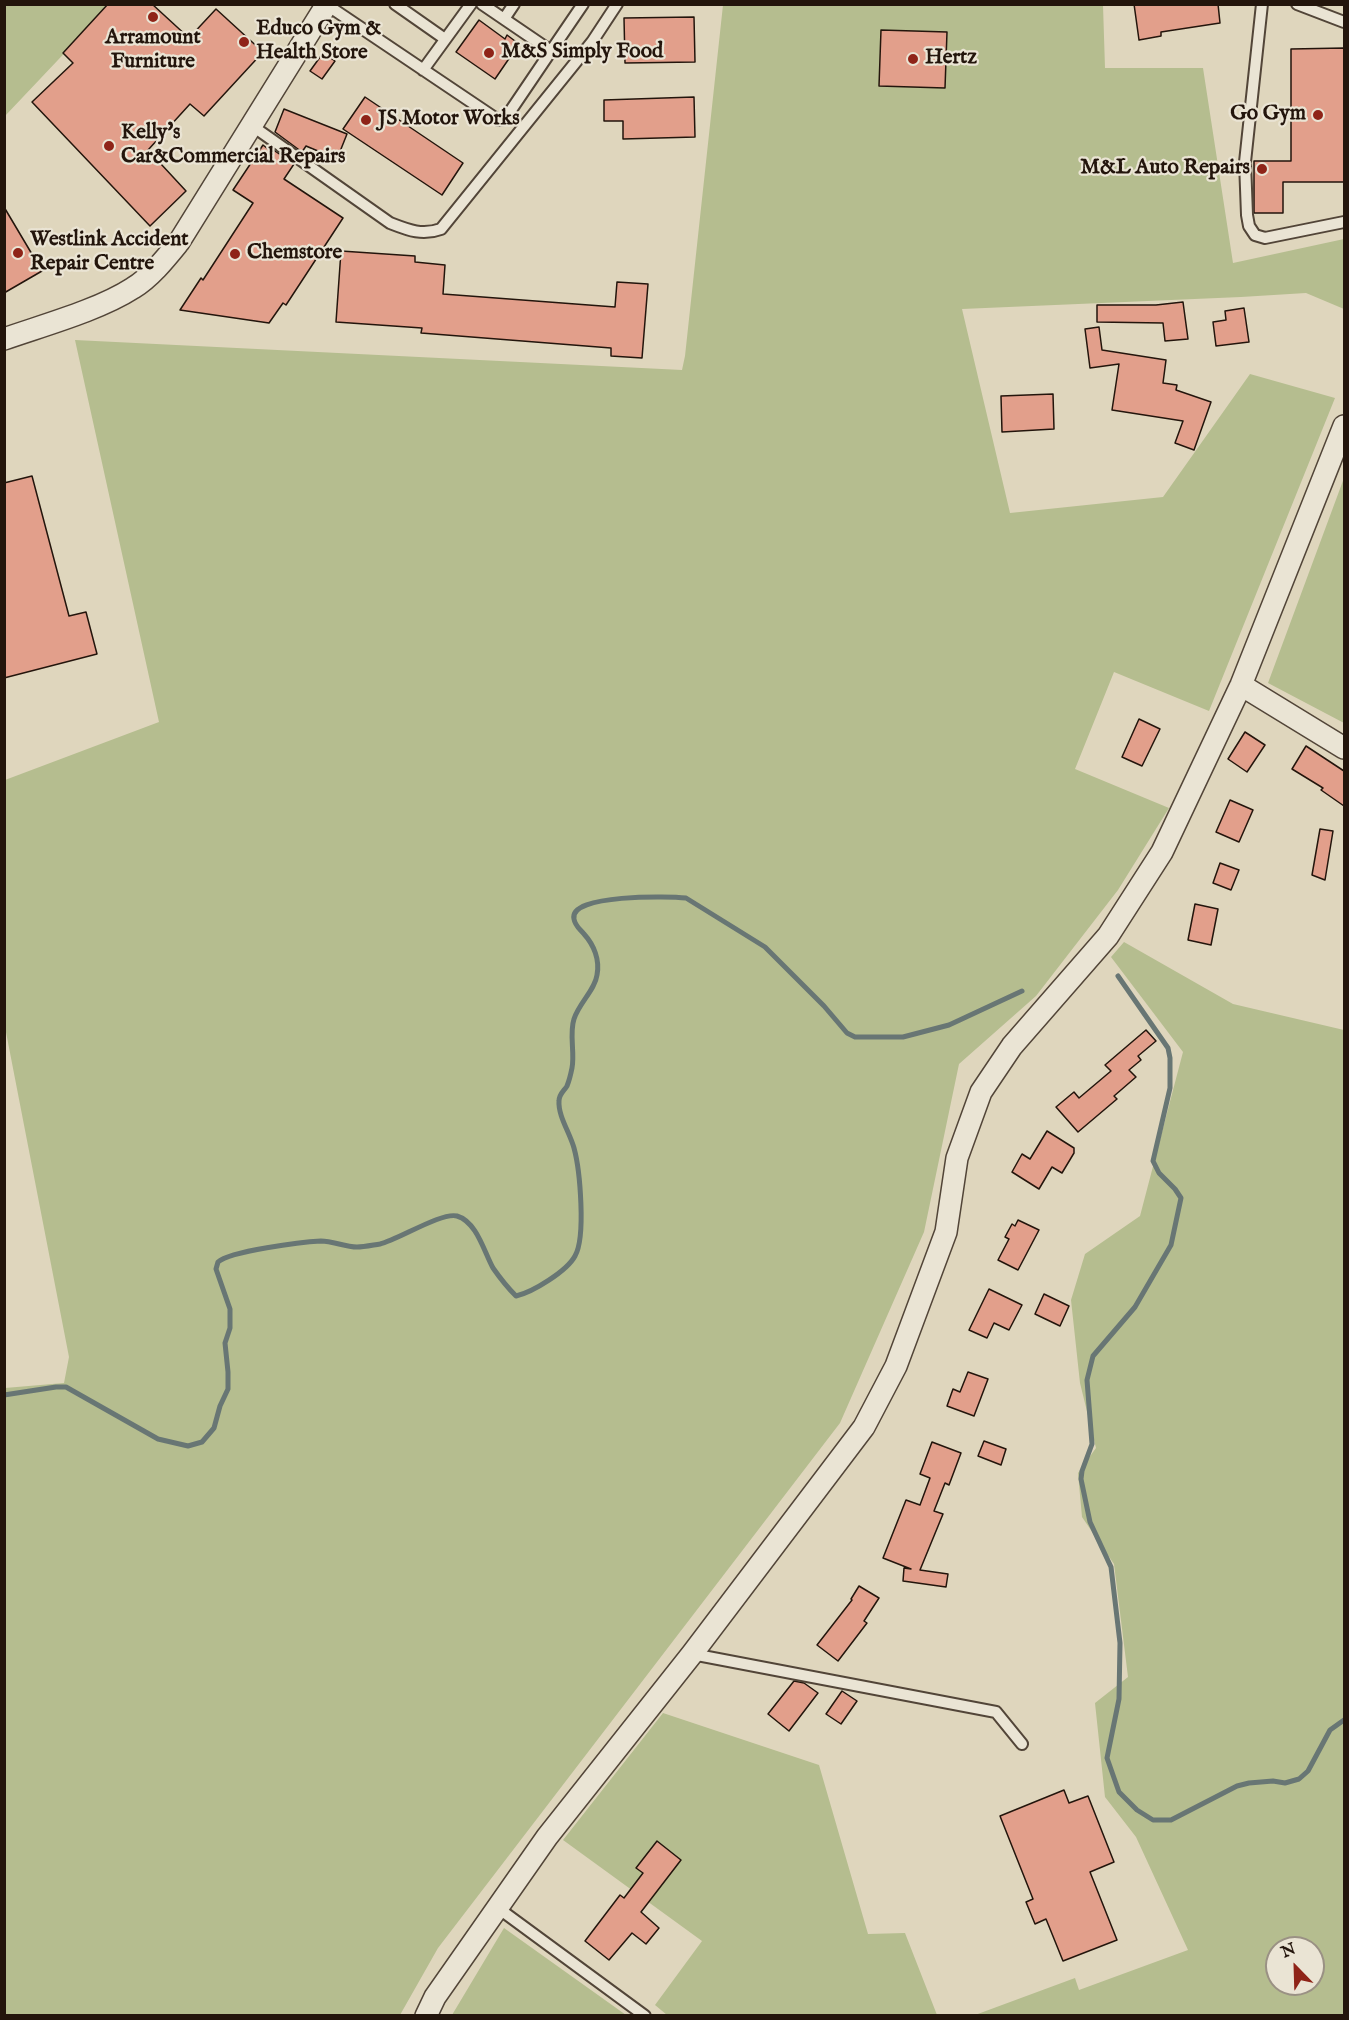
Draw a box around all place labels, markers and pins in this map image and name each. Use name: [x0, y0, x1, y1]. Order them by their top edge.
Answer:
marker: Arramount Furniture: [146, 10, 160, 24]
place label: Educo Gym & Health Store: [256, 17, 381, 67]
place label: Arramount Furniture: [105, 26, 201, 76]
marker: Educo Gym & Health Store: [237, 35, 251, 49]
place label: M&S Simply Food: [501, 40, 663, 66]
marker: M&S Simply Food: [482, 46, 496, 60]
place label: Hertz: [925, 46, 977, 72]
marker: Hertz: [906, 52, 920, 66]
place label: Go Gym: [1230, 102, 1306, 128]
place label: JS Motor Works: [378, 107, 520, 133]
marker: Go Gym: [1311, 108, 1325, 122]
marker: JS Motor Works: [359, 113, 373, 127]
place label: Kelly's Car&Commercial Repairs: [121, 121, 345, 171]
marker: Kelly's Car&Commercial Repairs: [102, 139, 116, 153]
place label: M&L Auto Repairs: [1080, 156, 1250, 182]
marker: M&L Auto Repairs: [1255, 162, 1269, 176]
place label: Westlink Accident Repair Centre: [30, 228, 188, 278]
place label: Chemstore: [247, 241, 342, 267]
marker: Westlink Accident Repair Centre: [11, 246, 25, 260]
marker: Chemstore: [228, 247, 242, 261]

